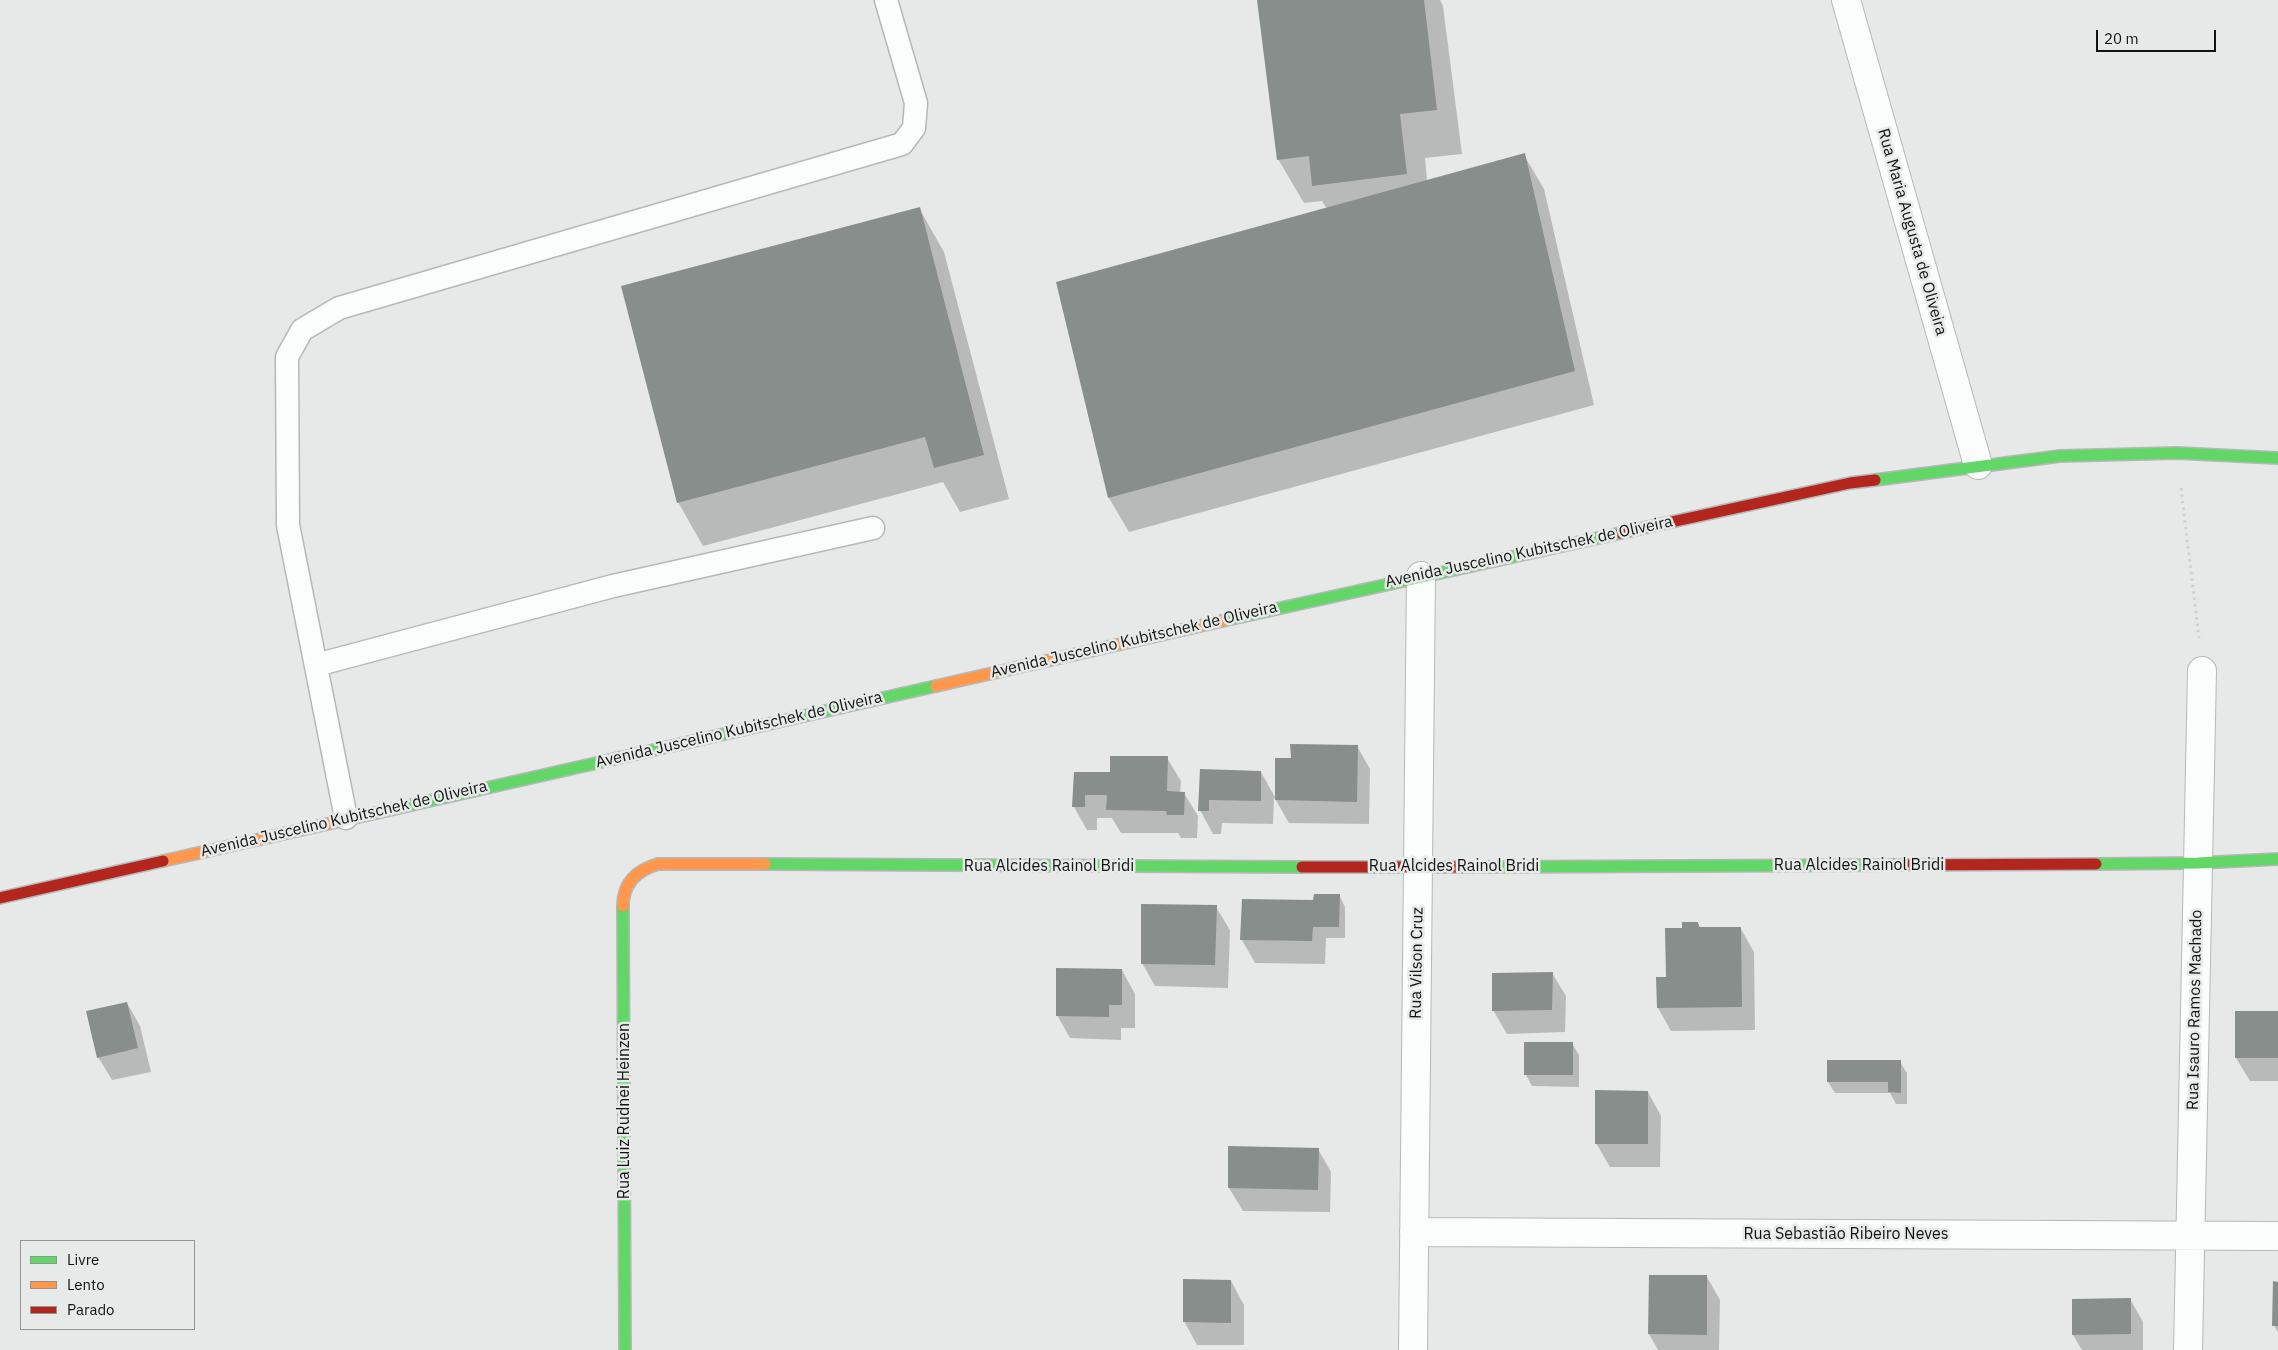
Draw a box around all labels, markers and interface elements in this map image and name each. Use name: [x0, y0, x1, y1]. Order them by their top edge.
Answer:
scale bar: [2098, 20, 2218, 52]
text: 20 m: [2104, 29, 2139, 48]
street label: Rua Maria Augusta de Oliveira: [1873, 126, 1951, 338]
street label: Avenida Juscelino Kubitschek de Oliveira: [1384, 512, 1674, 592]
street label: Avenida Juscelino Kubitschek de Oliveira: [989, 598, 1279, 682]
street label: Avenida Juscelino Kubitschek de Oliveira: [594, 688, 884, 772]
street label: Avenida Juscelino Kubitschek de Oliveira: [199, 777, 489, 861]
street label: Rua Alcides Rainol Bridi: [1774, 855, 1944, 875]
street label: Rua Alcides Rainol Bridi: [964, 856, 1134, 876]
street label: Rua Alcides Rainol Bridi: [1369, 856, 1539, 876]
street label: Rua Vilson Cruz: [1406, 907, 1428, 1019]
street label: Rua Isauro Ramos Machado: [2184, 910, 2206, 1110]
street label: Rua Luiz Rudnei Heinzen: [614, 1023, 634, 1199]
street label: Rua Sebastião Ribeiro Neves: [1743, 1224, 1949, 1244]
legend: [20, 1240, 195, 1330]
text: Livre: [67, 1250, 99, 1269]
text: Lento: [67, 1275, 105, 1294]
text: Parado: [67, 1300, 115, 1319]

